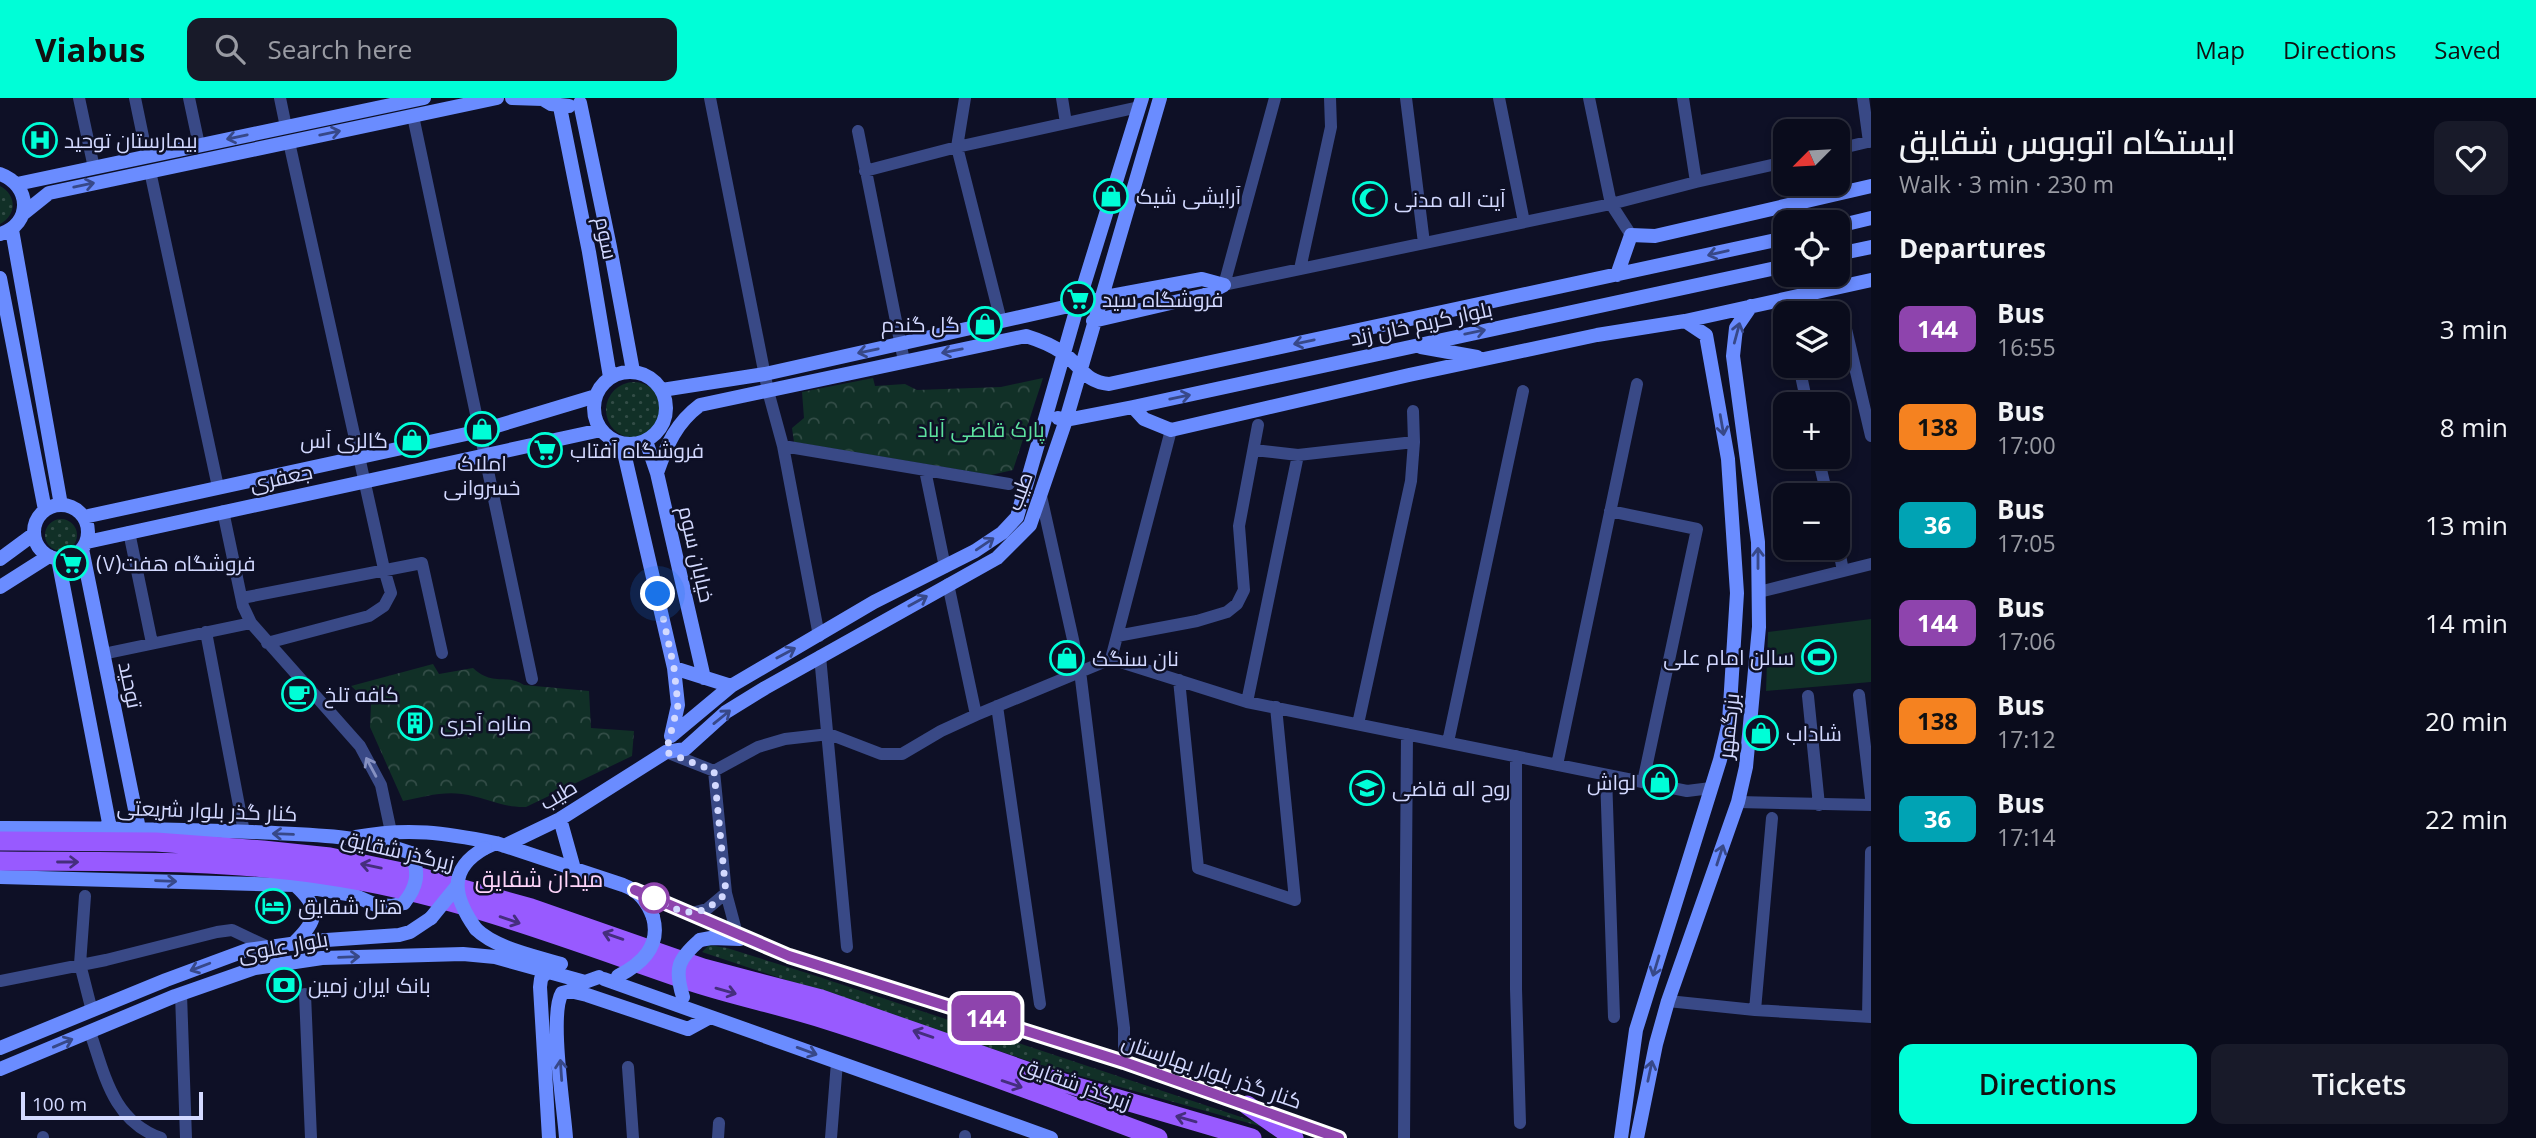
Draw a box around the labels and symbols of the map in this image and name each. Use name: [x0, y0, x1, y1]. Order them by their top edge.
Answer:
north arrow: [1773, 119, 1850, 196]
hospital icon: بیمارستان توحید: [21, 121, 59, 159]
place label: بیمارستان توحید: [64, 126, 198, 154]
one-way arrow: [318, 126, 341, 140]
one-way arrow: [226, 131, 249, 145]
shop icon: آرایشی شیک: [1092, 177, 1130, 215]
one-way arrow: [72, 178, 95, 192]
mosque icon: آیت اله مدنی: [1351, 180, 1389, 218]
place label: آرایشی شیک: [1136, 182, 1242, 210]
place label: آیت اله مدنی: [1394, 185, 1506, 213]
street label: سوم: [588, 214, 625, 262]
one-way arrow: [1708, 247, 1730, 260]
supermarket icon: فروشگاه سید: [1059, 280, 1097, 318]
place label: فروشگاه سید: [1102, 285, 1223, 313]
street label: بلوار کریم خان زند: [1347, 294, 1495, 353]
shop icon: گل گندم: [966, 305, 1004, 343]
place label: گل گندم: [881, 310, 960, 339]
one-way arrow: [1731, 323, 1744, 345]
one-way arrow: [1463, 325, 1485, 338]
one-way arrow: [1293, 335, 1316, 349]
one-way arrow: [857, 345, 880, 359]
one-way arrow: [941, 345, 964, 359]
one-way arrow: [1168, 389, 1191, 403]
shop icon: املاک خسروانی: [463, 410, 501, 448]
one-way arrow: [1716, 414, 1729, 436]
park label: پارک قاضی آباد: [917, 415, 1045, 444]
shop icon: گالری آس: [393, 421, 431, 459]
place label: گالری آس: [300, 426, 388, 454]
supermarket icon: فروشگاه آفتاب: [526, 431, 564, 469]
place label: فروشگاه آفتاب: [570, 436, 704, 464]
place label: املاک خسروانی: [444, 449, 520, 501]
street label: جعفری: [247, 457, 315, 497]
street label: طیب: [999, 468, 1039, 514]
street label: خیابان سوم: [671, 503, 722, 605]
one-way arrow: [975, 537, 995, 551]
supermarket icon: فروشگاه هفت(۷): [52, 544, 90, 582]
one-way arrow: [1751, 547, 1765, 570]
place label: فروشگاه هفت(۷): [96, 549, 255, 577]
your location: [640, 576, 675, 611]
one-way arrow: [907, 594, 927, 608]
sports icon: سالن امام علی: [1800, 638, 1838, 676]
shop icon: نان سنگک: [1048, 639, 1086, 677]
place label: سالن امام علی: [1663, 643, 1794, 672]
place label: نان سنگک: [1092, 644, 1179, 672]
one-way arrow: [775, 646, 796, 660]
street label: توحید: [112, 659, 150, 711]
cafe icon: کافه تلخ: [280, 675, 318, 713]
place label: کافه تلخ: [324, 680, 399, 709]
street label: بزرگمهر: [1711, 692, 1745, 761]
building icon: مناره آجری: [396, 704, 434, 742]
place label: مناره آجری: [440, 709, 532, 737]
one-way arrow: [712, 709, 730, 724]
shop icon: شاداب: [1742, 714, 1780, 752]
place label: شاداب: [1786, 719, 1842, 747]
one-way arrow: [364, 757, 377, 778]
shop icon: لواش: [1641, 763, 1679, 801]
place label: لواش: [1587, 768, 1636, 796]
school or university icon: روح اله قاضی: [1348, 769, 1386, 807]
street label: طیب: [534, 772, 582, 816]
place label: روح اله قاضی: [1392, 774, 1510, 803]
street label: کنار گذر بلوار شریعتی: [116, 793, 298, 827]
street label: زیرگذر شقایق: [339, 823, 457, 877]
one-way arrow: [272, 827, 295, 840]
one-way arrow: [1714, 844, 1727, 866]
one-way arrow: [56, 855, 79, 869]
one-way arrow: [360, 858, 383, 872]
district label: میدان شقایق: [475, 862, 603, 894]
one-way arrow: [154, 875, 177, 888]
unlabelled marker: [639, 883, 669, 913]
hotel icon: هتل شقایق: [254, 887, 292, 925]
place label: هتل شقایق: [298, 892, 402, 920]
one-way arrow: [499, 914, 521, 927]
street label: بلوار علوی: [236, 924, 330, 968]
one-way arrow: [602, 929, 624, 942]
one-way arrow: [337, 950, 360, 963]
one-way arrow: [1648, 954, 1661, 976]
one-way arrow: [190, 962, 212, 975]
bank icon: بانک ایران زمین: [265, 966, 303, 1004]
place label: بانک ایران زمین: [308, 971, 431, 999]
one-way arrow: [715, 986, 737, 999]
line badge: 144: [946, 995, 1026, 1041]
one-way arrow: [913, 1027, 935, 1039]
street label: کنار گذر بلوار بهارستان: [1118, 1027, 1306, 1115]
one-way arrow: [52, 1036, 73, 1049]
one-way arrow: [796, 1046, 818, 1058]
street label: زیرگذر شقایق: [1017, 1050, 1135, 1116]
one-way arrow: [554, 1059, 567, 1082]
one-way arrow: [1644, 1060, 1658, 1083]
one-way arrow: [1001, 1078, 1023, 1091]
scale bar: [21, 1089, 203, 1121]
one-way arrow: [1176, 1111, 1198, 1124]

